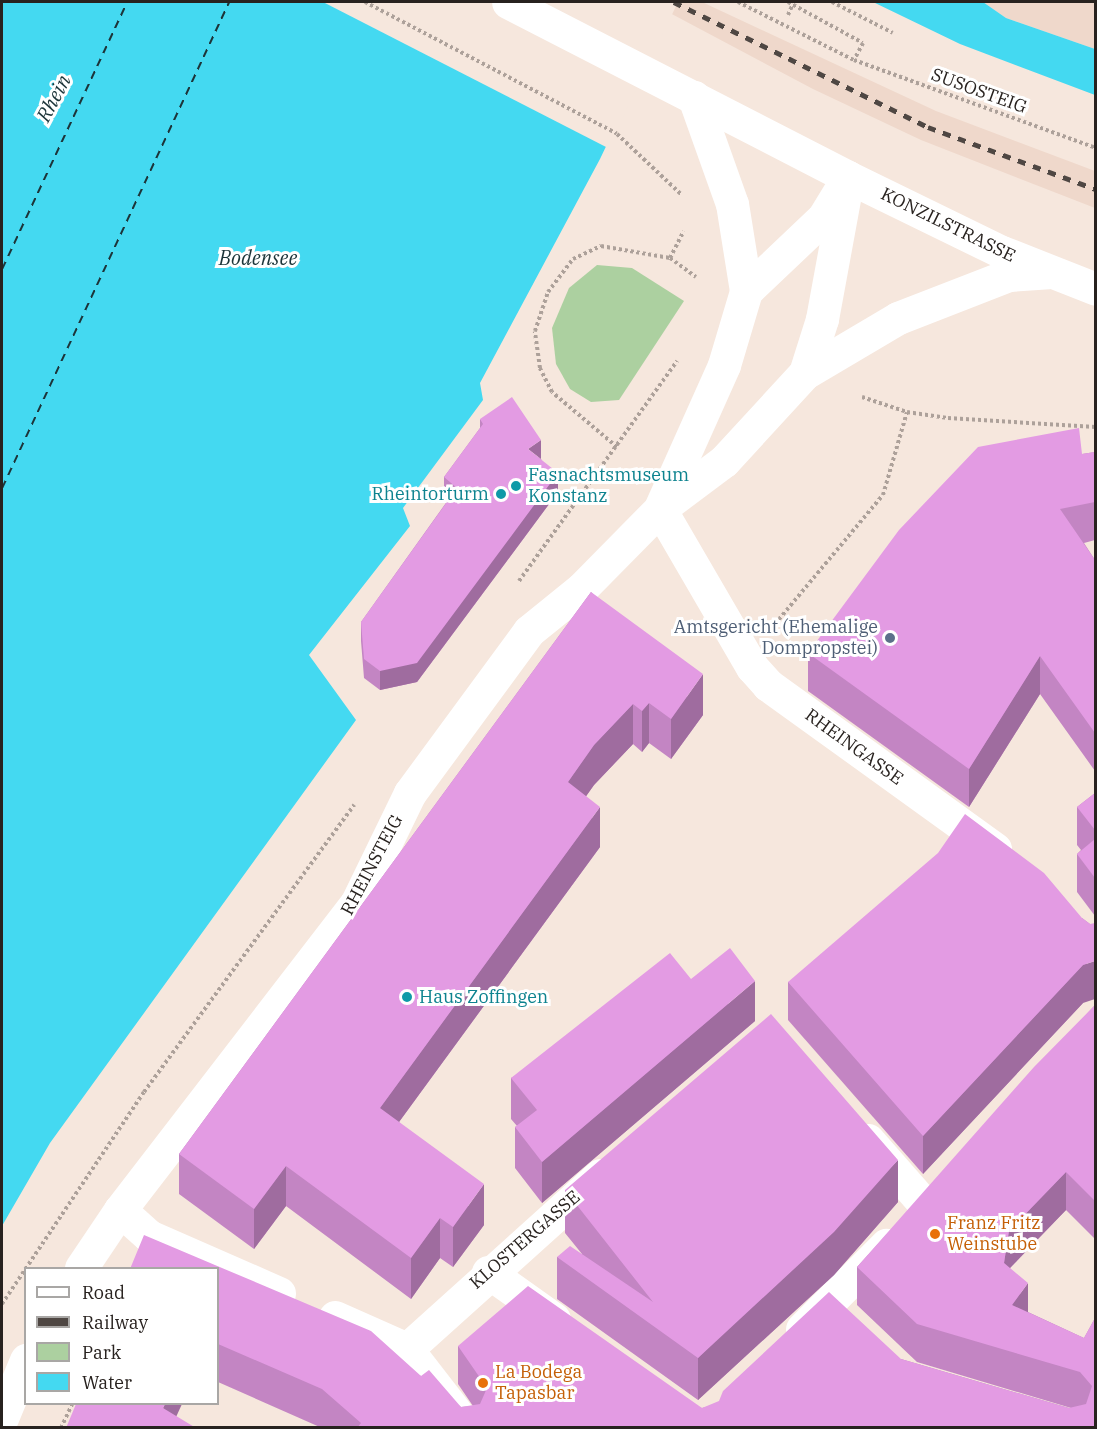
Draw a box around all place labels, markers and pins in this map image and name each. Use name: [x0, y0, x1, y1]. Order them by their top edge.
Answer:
place label: Fasnachtsmuseum Konstanz: [528, 465, 689, 508]
marker: Fasnachtsmuseum Konstanz: [509, 479, 523, 493]
place label: Rheintorturm: [372, 483, 489, 505]
marker: Rheintorturm: [494, 487, 508, 501]
place label: Amtsgericht (Ehemalige Dompropstei): [674, 617, 878, 660]
marker: Amtsgericht (Ehemalige Dompropstei): [883, 631, 897, 645]
place label: Haus Zoffingen: [419, 986, 548, 1008]
marker: Haus Zoffingen: [400, 990, 414, 1004]
place label: Franz Fritz Weinstube: [947, 1213, 1040, 1256]
marker: Franz Fritz Weinstube: [928, 1227, 942, 1241]
place label: La Bodega Tapasbar: [495, 1362, 582, 1404]
marker: La Bodega Tapasbar: [476, 1376, 490, 1390]

